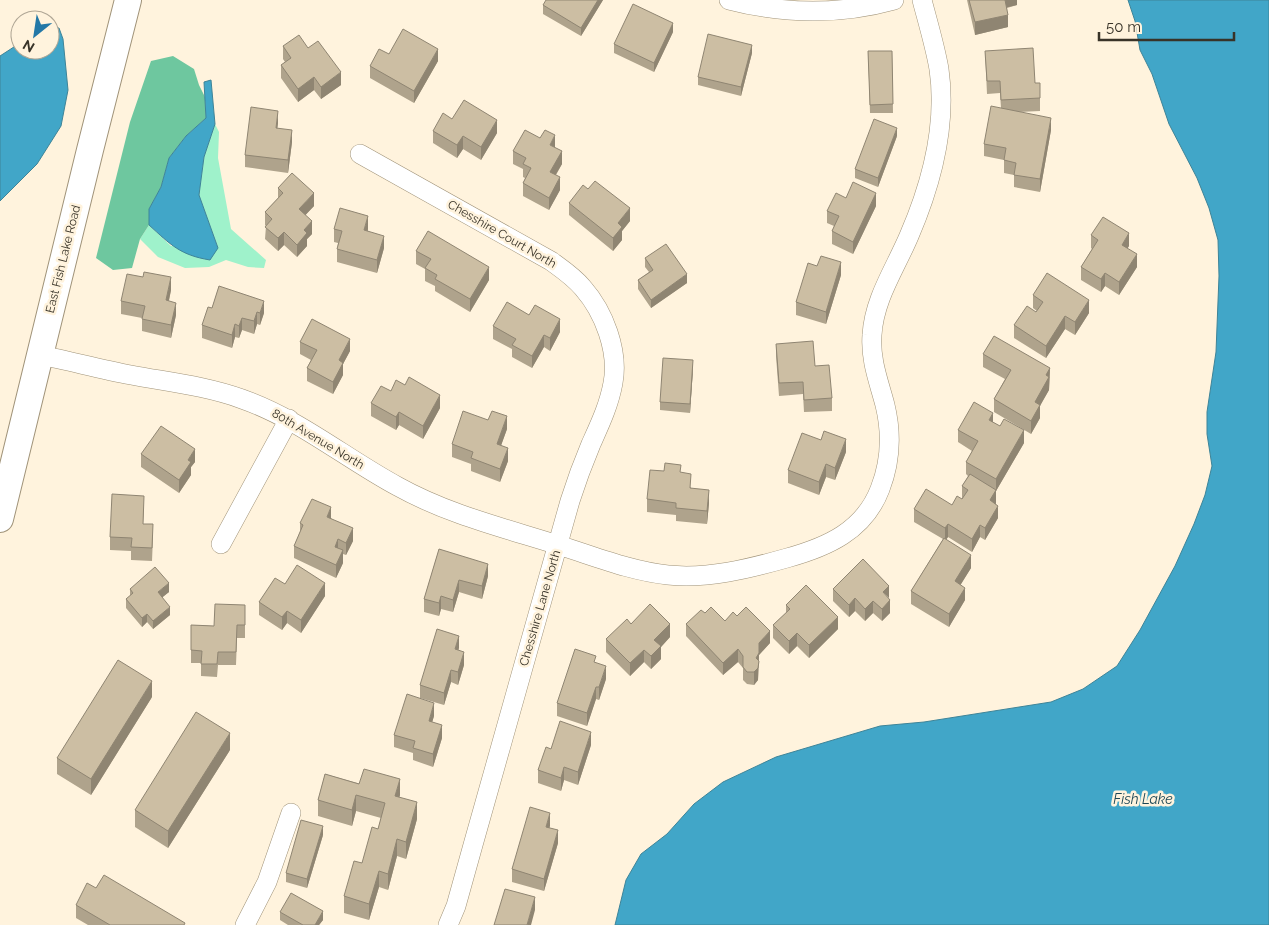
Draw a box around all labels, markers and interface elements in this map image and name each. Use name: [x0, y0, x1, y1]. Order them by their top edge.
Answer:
north arrow: [10, 10, 60, 60]
scale bar: [1099, 10, 1234, 42]
text: 50 m: [1106, 18, 1141, 36]
text: N: [20, 37, 37, 56]
street label: Chesshire Court North: [445, 197, 559, 271]
street label: East Fish Lake Road: [43, 204, 83, 314]
street label: 80th Avenue North: [269, 406, 367, 472]
street label: Chesshire Lane North: [517, 548, 563, 668]
water label: Fish Lake: [1113, 791, 1173, 807]

